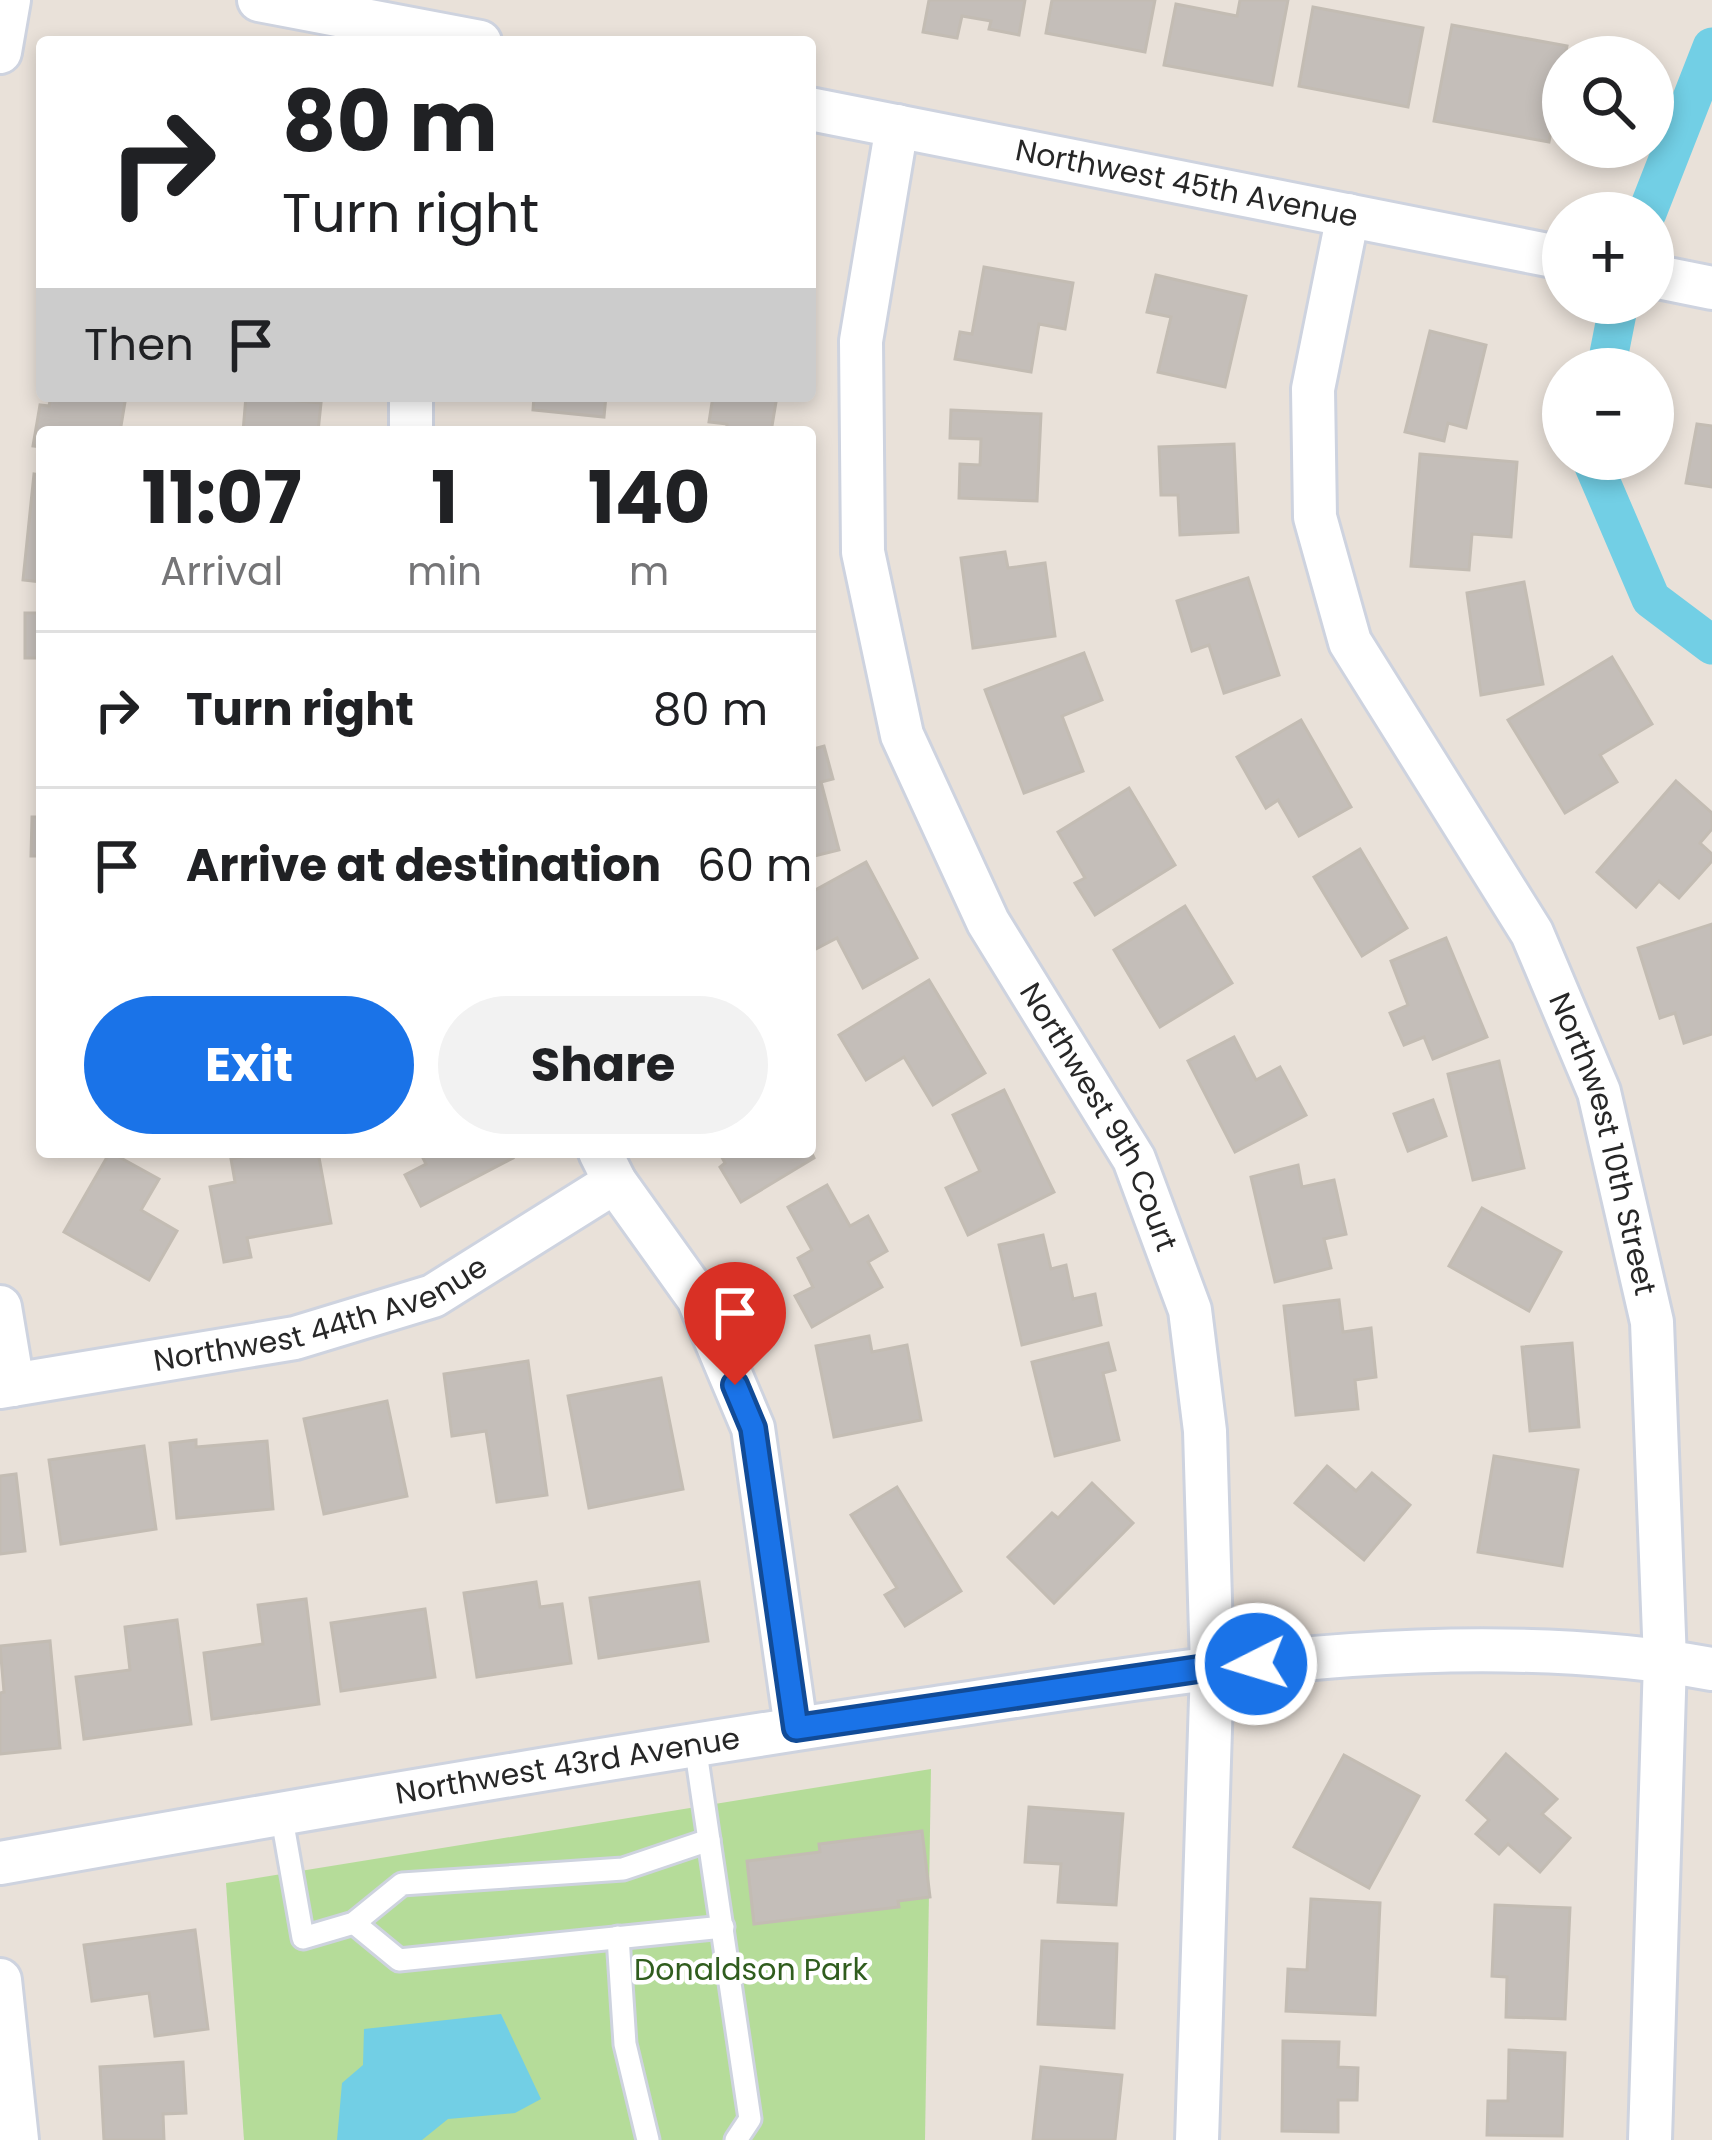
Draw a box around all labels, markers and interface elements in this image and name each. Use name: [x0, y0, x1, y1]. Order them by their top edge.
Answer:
map controls: [1542, 36, 1674, 480]
button: search: [1542, 36, 1674, 168]
text: 80 m: [282, 63, 498, 180]
icon: right: [84, 84, 240, 240]
street label: Northwest 45th Avenue: [1012, 128, 1362, 238]
text: Turn right: [282, 175, 539, 251]
button: +: [1542, 192, 1674, 324]
icon: arrive: [218, 312, 284, 378]
text: Then: [84, 313, 194, 376]
button: −: [1542, 348, 1674, 480]
text: 11:07: [142, 447, 302, 548]
text: 1: [431, 447, 458, 548]
text: 140: [588, 447, 710, 548]
text: Arrival: [160, 544, 283, 599]
text: min: [407, 544, 482, 599]
text: m: [629, 544, 669, 599]
icon: right: [84, 677, 150, 743]
text: Turn right: [186, 678, 414, 741]
text: 80 m: [653, 678, 768, 741]
icon: arrive: [84, 833, 150, 899]
text: Arrive at destination: [186, 834, 661, 897]
text: 60 m: [697, 834, 812, 897]
street label: Northwest 9th Court: [1009, 974, 1188, 1257]
street label: Northwest 10th Street: [1538, 986, 1667, 1299]
button: Exit: [84, 996, 414, 1134]
button: Share: [438, 996, 768, 1134]
street label: Northwest 44th Avenue: [150, 1245, 496, 1382]
pin: [684, 1262, 786, 1385]
icon: arrive: [702, 1280, 768, 1346]
position arrow: [1193, 1601, 1319, 1727]
street label: Northwest 43rd Avenue: [392, 1716, 743, 1815]
park label: Donaldson Park: [634, 1948, 868, 1991]

